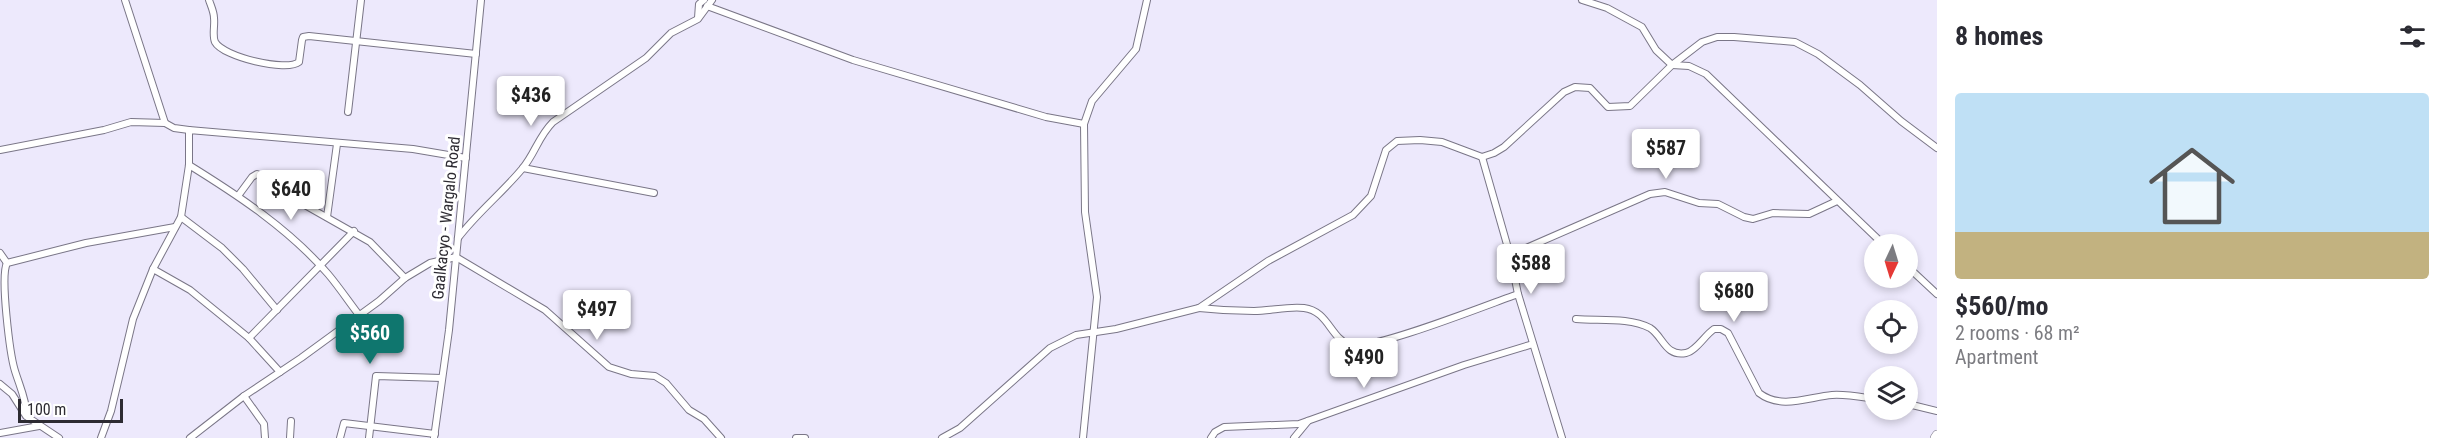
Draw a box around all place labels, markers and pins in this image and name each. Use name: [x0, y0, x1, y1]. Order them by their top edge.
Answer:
pin: $436: [495, 76, 567, 127]
pin: $587: [1630, 129, 1702, 180]
pin: $640: [255, 170, 327, 221]
pin: $588: [1495, 244, 1567, 295]
pin: $680: [1698, 272, 1770, 323]
pin: $497: [561, 290, 633, 341]
pin: $560: [334, 314, 406, 365]
pin: $490: [1328, 338, 1400, 389]

